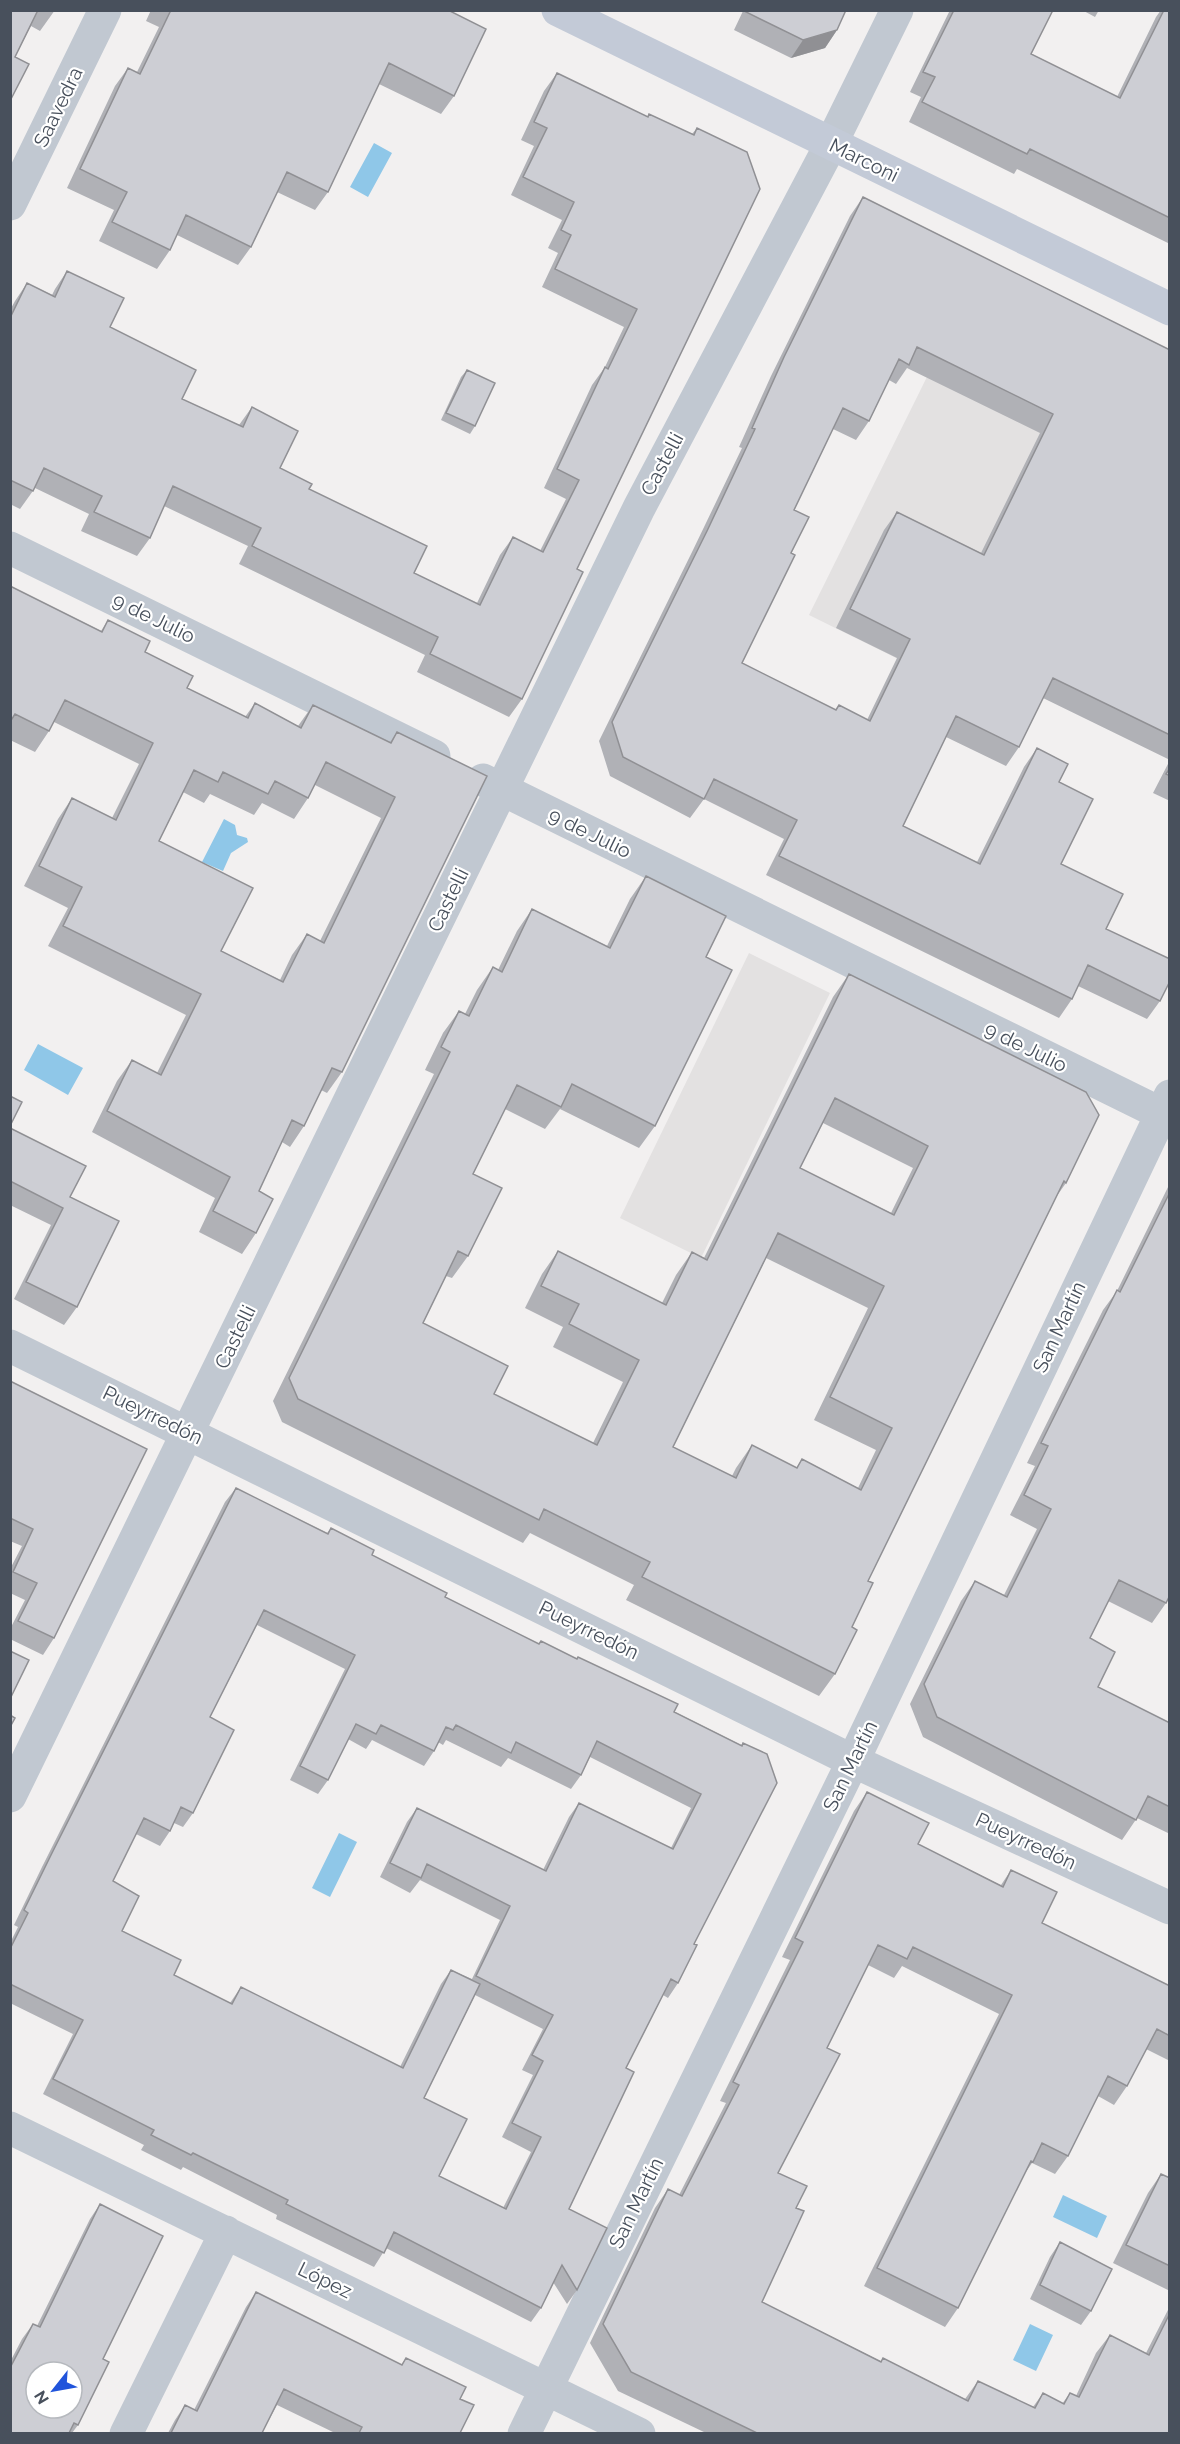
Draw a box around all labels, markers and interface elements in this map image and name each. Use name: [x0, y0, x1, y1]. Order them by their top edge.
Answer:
street label: Saavedra: [28, 63, 88, 151]
street label: Marconi: [826, 133, 902, 187]
street label: Castelli: [635, 428, 689, 500]
street label: 9 de Julio: [109, 588, 199, 648]
street label: 9 de Julio: [545, 803, 635, 863]
street label: Castelli: [422, 864, 474, 936]
street label: 9 de Julio: [981, 1017, 1071, 1077]
street label: San Martín: [1027, 1278, 1091, 1376]
street label: Castelli: [209, 1301, 261, 1373]
street label: Pueyrredón: [99, 1381, 207, 1449]
street label: Pueyrredón: [535, 1596, 643, 1664]
street label: San Martín: [818, 1717, 882, 1815]
street label: Pueyrredón: [972, 1807, 1080, 1875]
street label: San Martín: [604, 2154, 668, 2252]
street label: López: [294, 2257, 356, 2303]
north arrow: [24, 2360, 84, 2420]
text: N: [30, 2387, 53, 2408]

